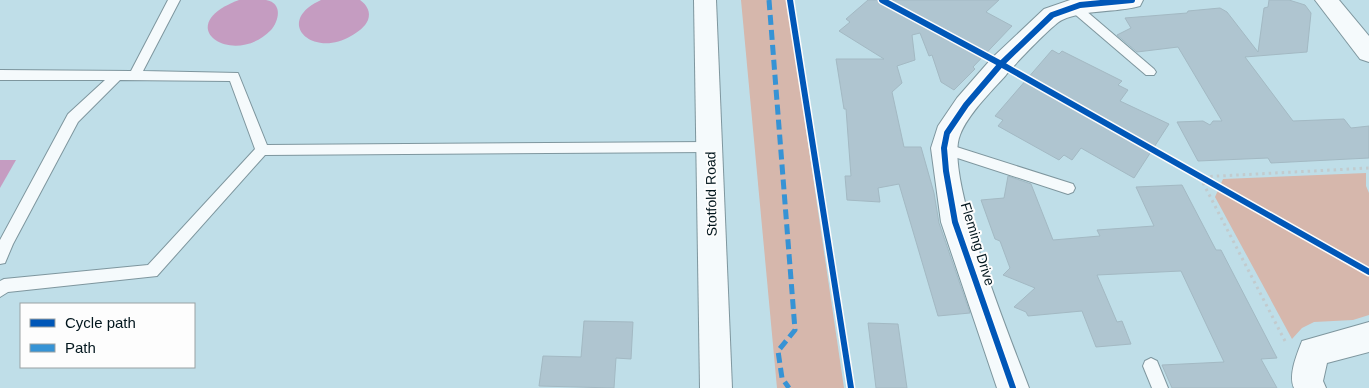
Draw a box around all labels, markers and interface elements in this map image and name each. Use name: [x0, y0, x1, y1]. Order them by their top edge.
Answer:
street label: Stotfold Road: [702, 151, 720, 237]
street label: Fleming Drive: [958, 200, 998, 288]
legend: [20, 303, 195, 368]
text: Cycle path: [65, 314, 136, 331]
text: Path: [65, 339, 96, 356]

